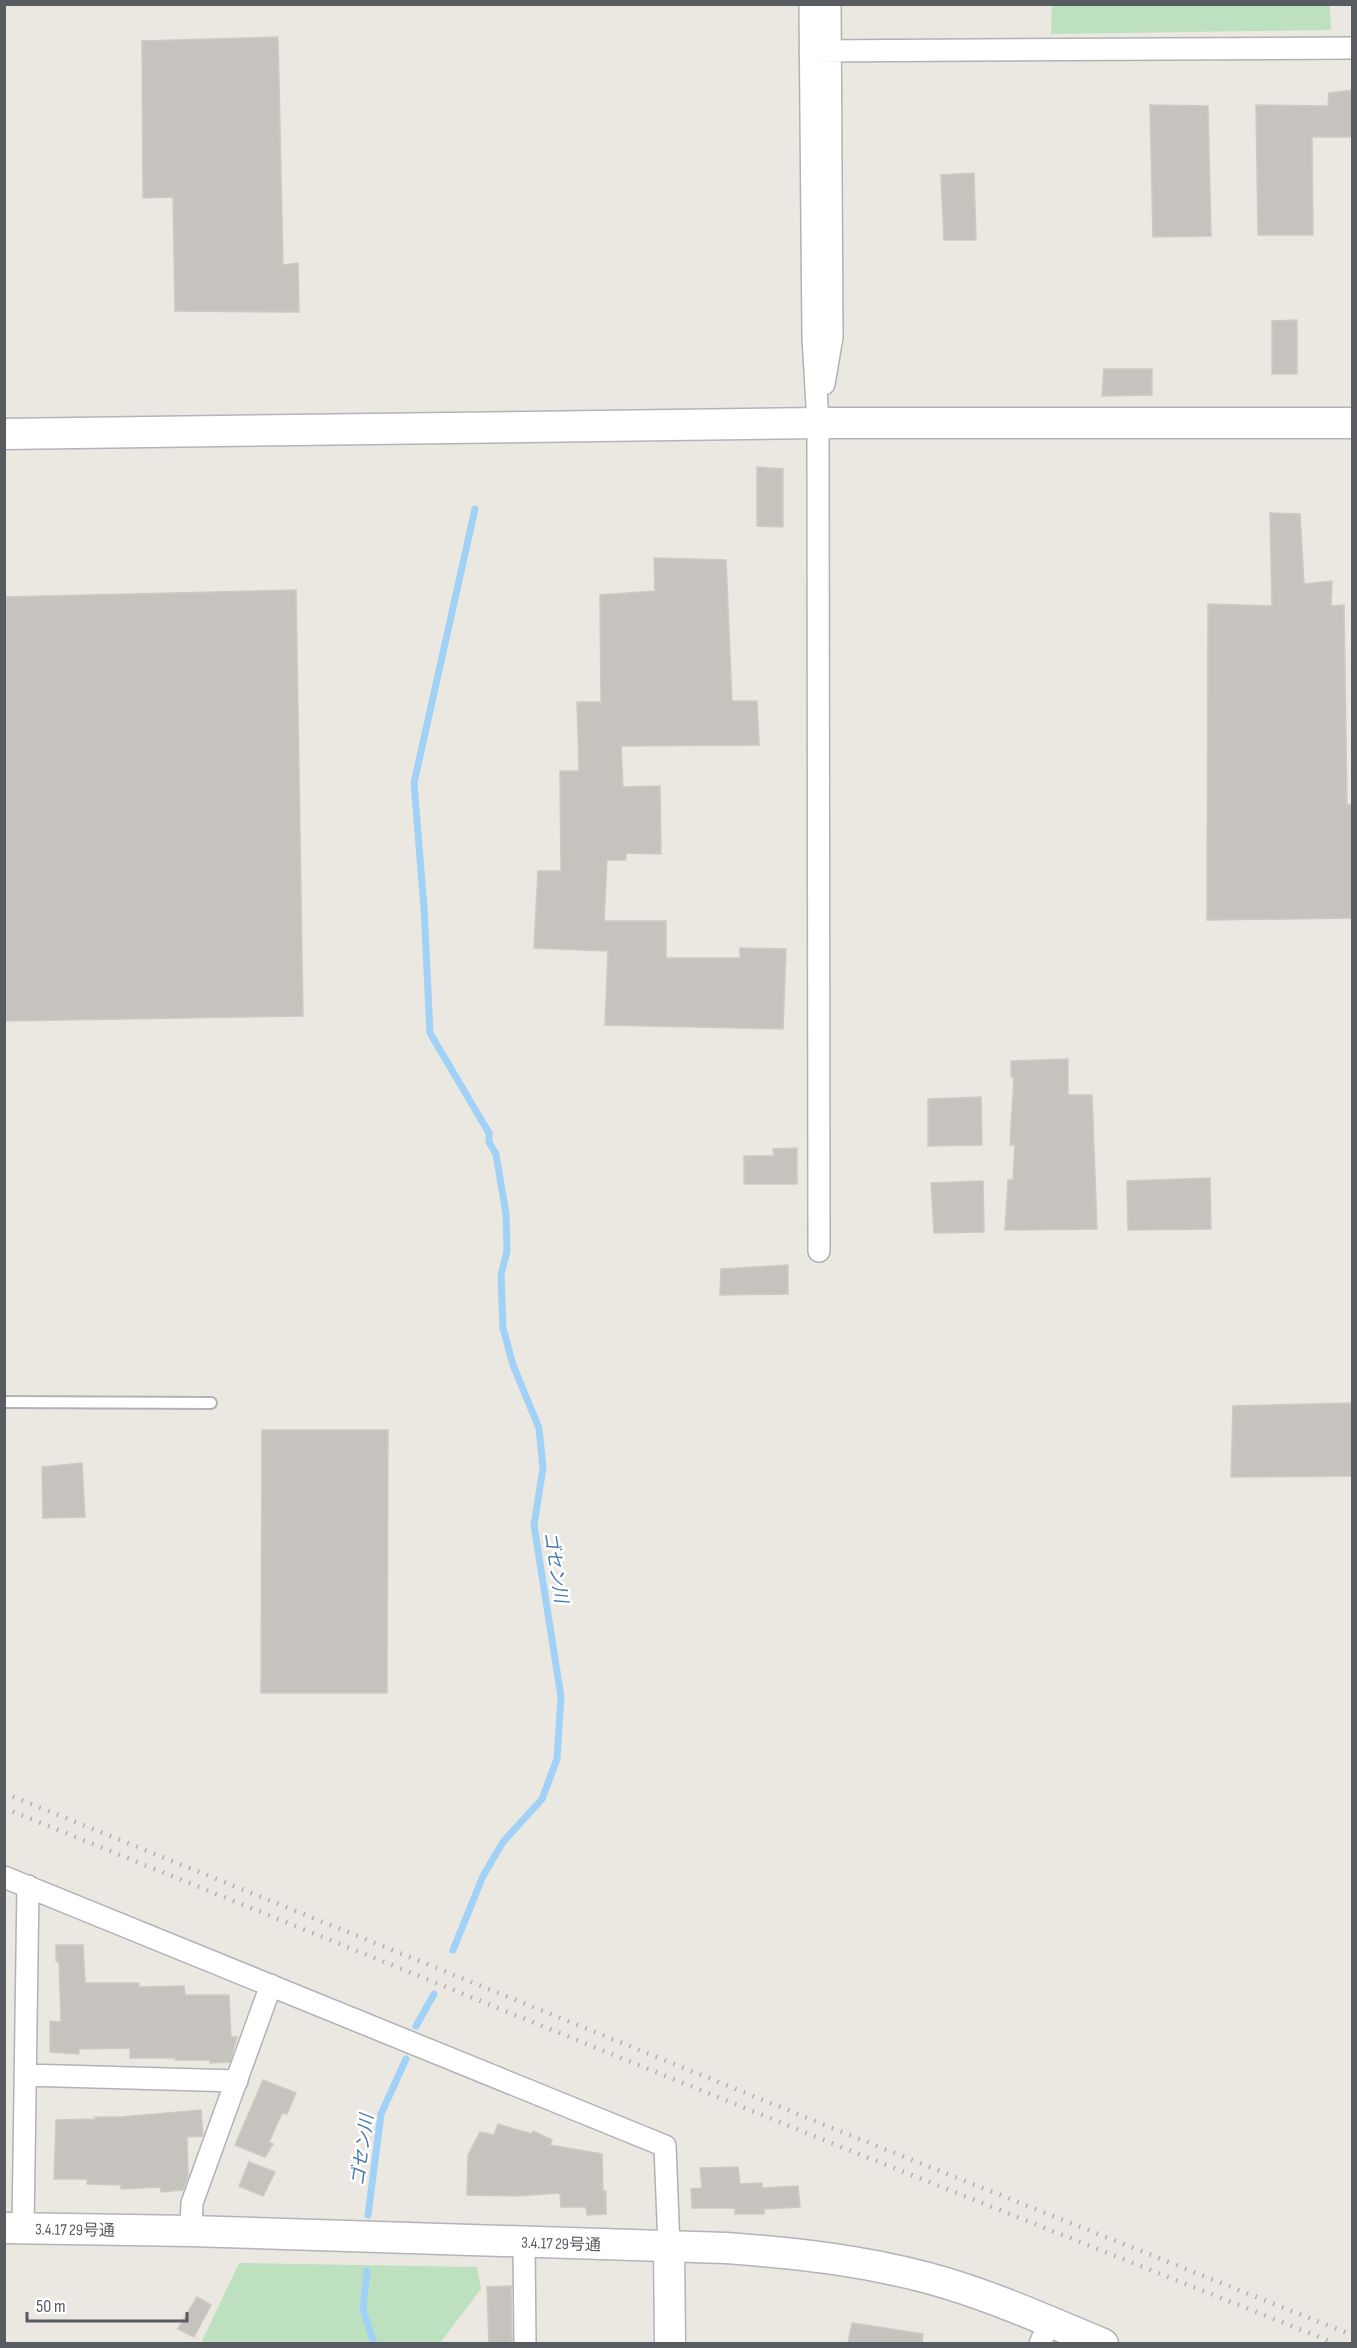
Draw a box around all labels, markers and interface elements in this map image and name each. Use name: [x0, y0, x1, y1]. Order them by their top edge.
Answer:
water label: ゴセン川: [540, 1530, 572, 1606]
water label: ゴセン川: [347, 2111, 378, 2187]
street label: 3.4.17 29号通: [35, 2220, 115, 2241]
street label: 3.4.17 29号通: [521, 2234, 601, 2255]
scale bar: [27, 2285, 188, 2323]
text: 50 m: [36, 2296, 66, 2317]

